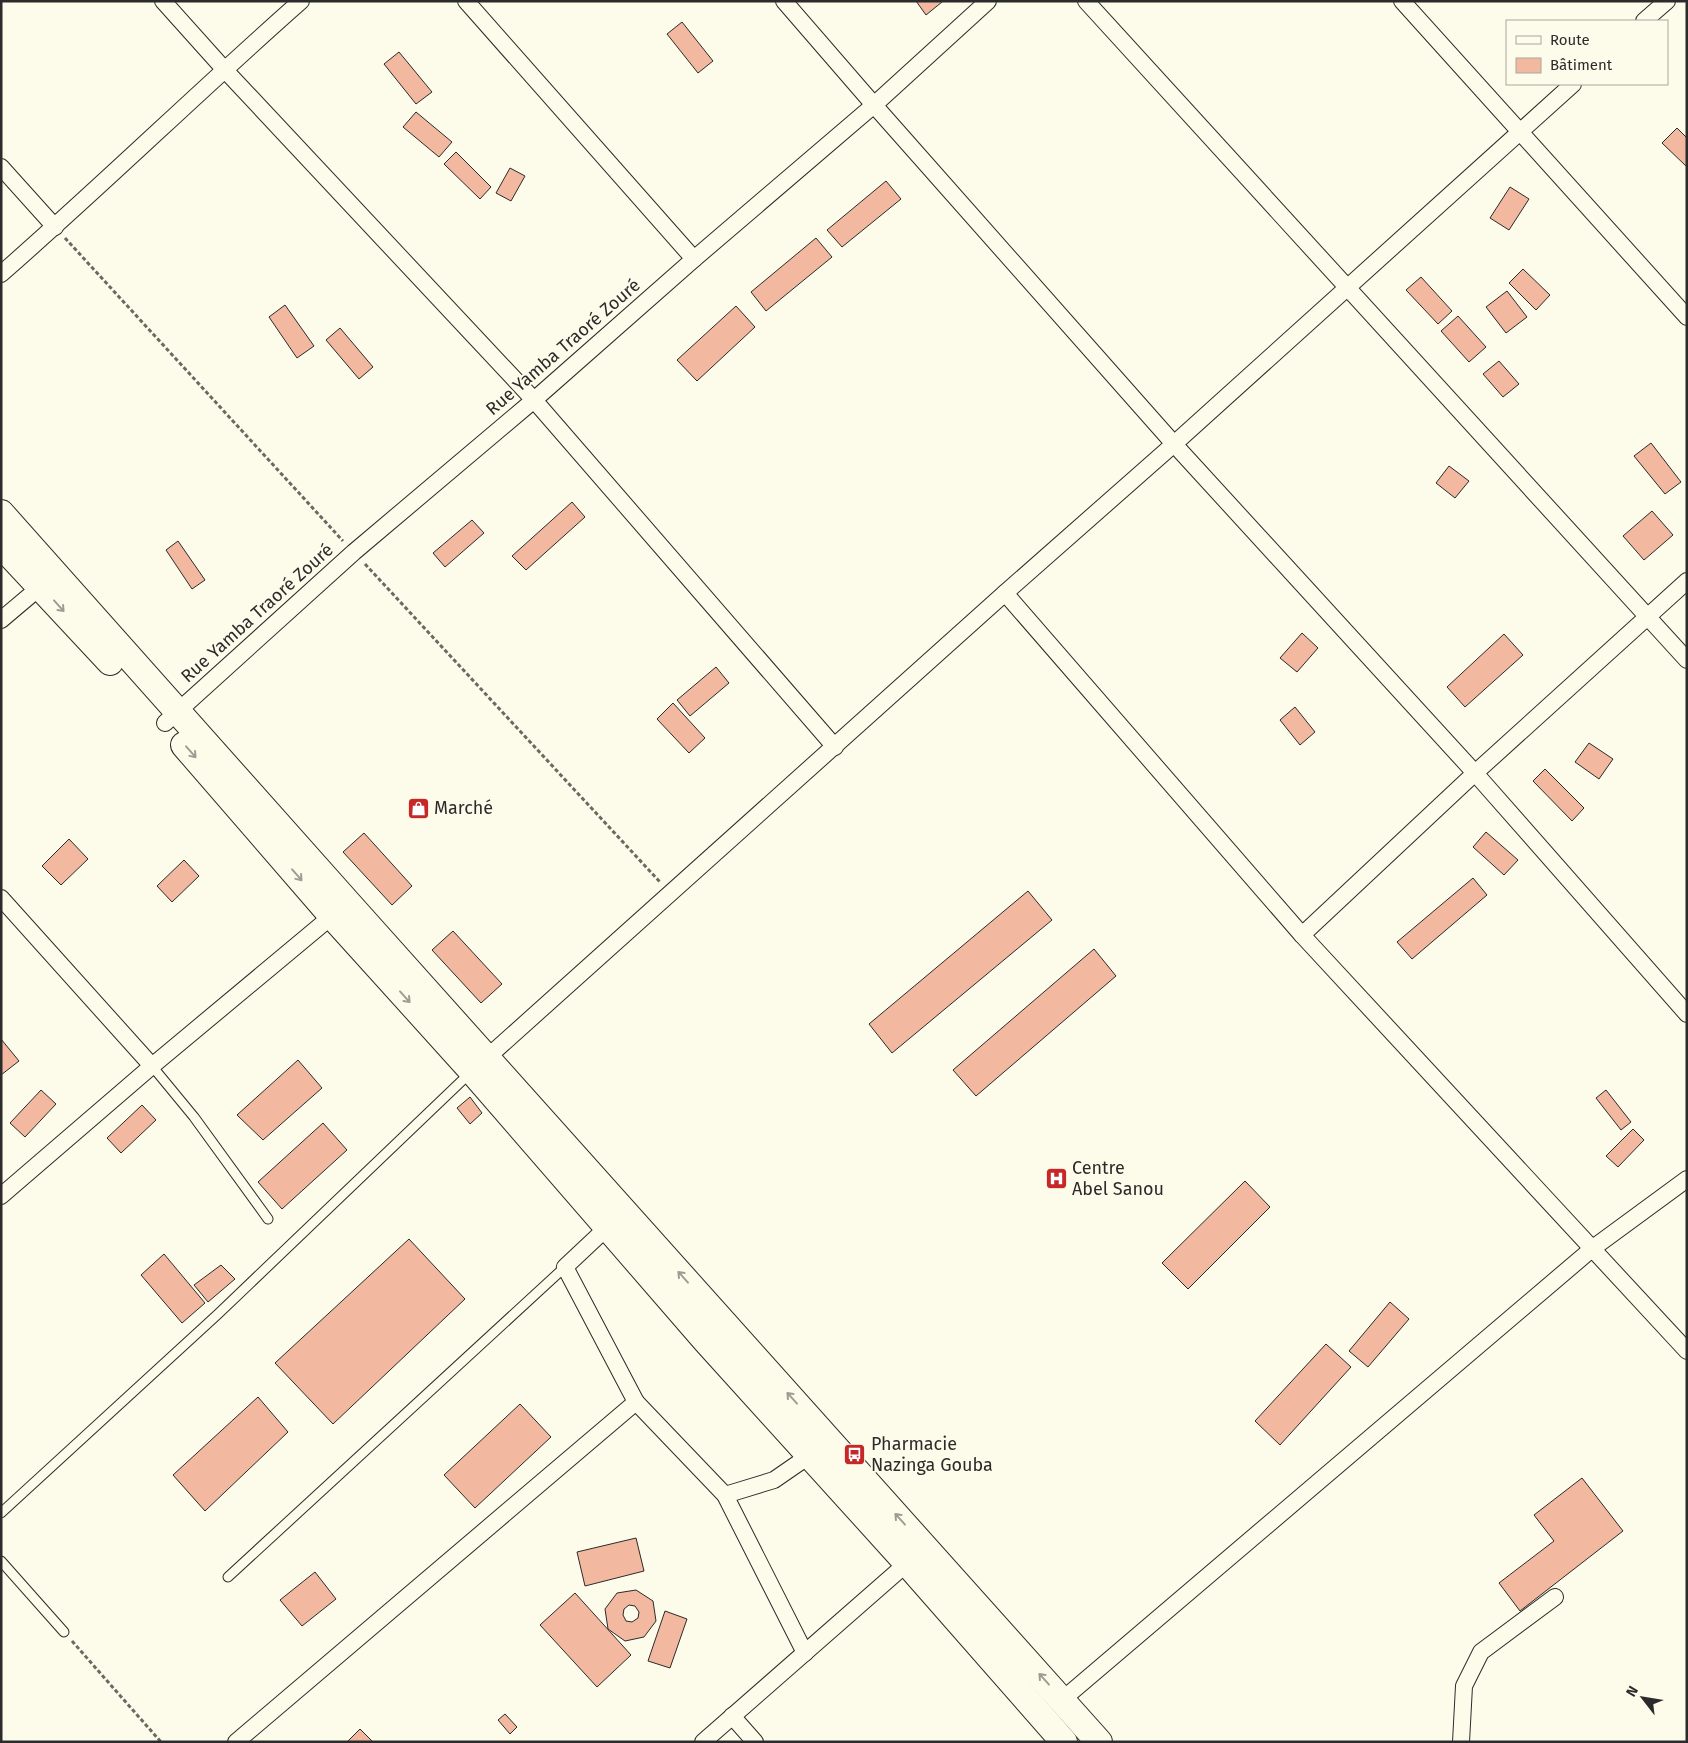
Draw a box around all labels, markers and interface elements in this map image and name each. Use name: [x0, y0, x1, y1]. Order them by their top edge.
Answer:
legend: [1506, 20, 1668, 85]
text: Route: [1550, 31, 1590, 49]
text: Bâtiment: [1550, 56, 1613, 74]
street label: Rue Yamba Traoré Zouré: [481, 274, 645, 420]
street label: Rue Yamba Traoré Zouré: [176, 539, 338, 687]
one-way arrow: [53, 599, 65, 612]
one-way arrow: [185, 746, 197, 759]
shop icon: Marché: [406, 796, 430, 820]
place label: Marché: [434, 797, 493, 819]
one-way arrow: [292, 869, 303, 882]
one-way arrow: [399, 990, 411, 1003]
place label: Centre Abel Sanou: [1072, 1157, 1164, 1200]
hospital icon: Centre Abel Sanou: [1044, 1166, 1068, 1190]
one-way arrow: [677, 1270, 689, 1283]
one-way arrow: [786, 1391, 798, 1404]
place label: Pharmacie Nazinga Gouba: [871, 1433, 993, 1476]
bus stop icon: Pharmacie Nazinga Gouba: [843, 1442, 867, 1466]
one-way arrow: [895, 1512, 906, 1525]
one-way arrow: [1039, 1673, 1050, 1686]
north arrow: [1618, 1673, 1668, 1723]
text: N: [1623, 1683, 1642, 1700]

